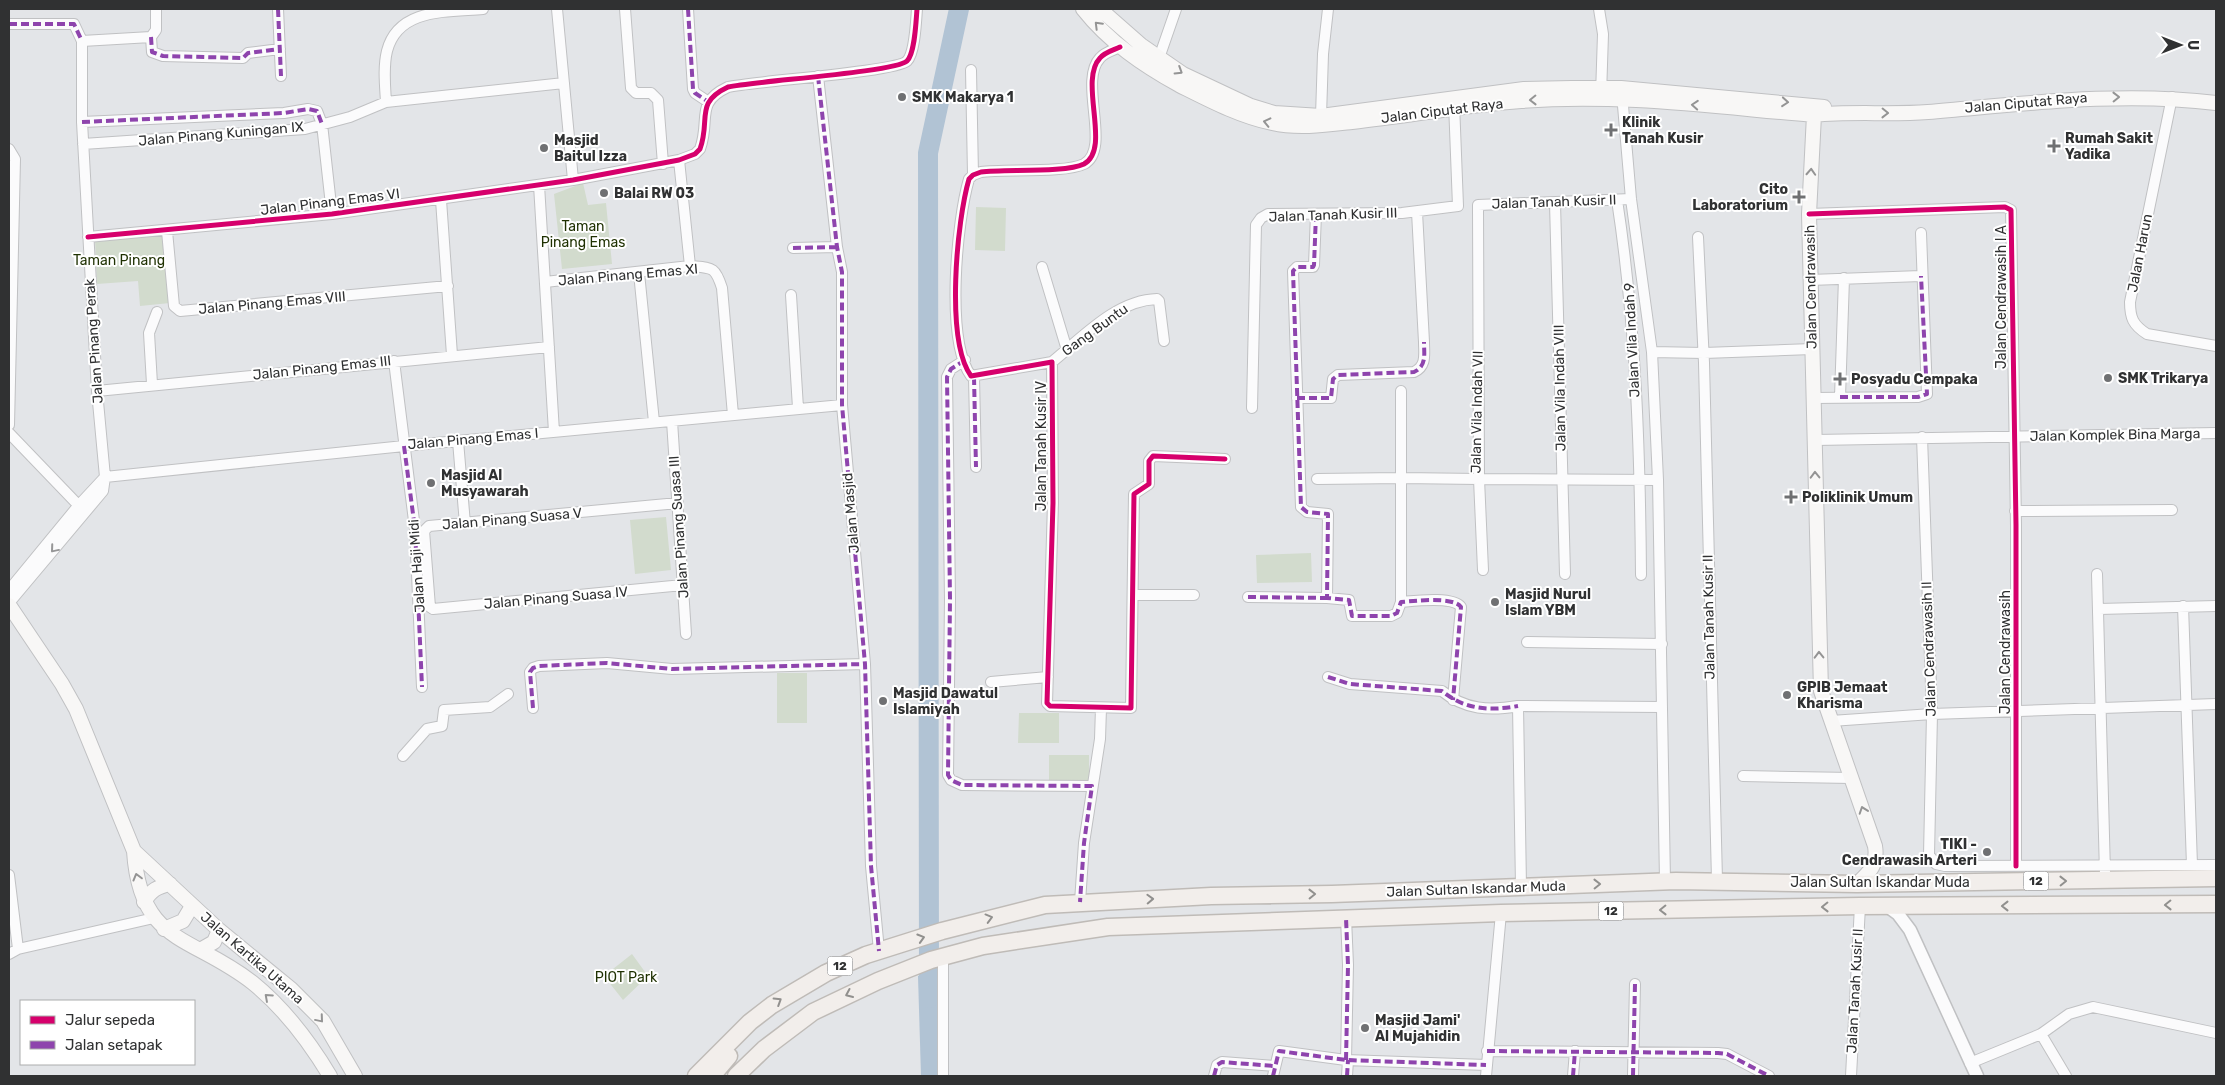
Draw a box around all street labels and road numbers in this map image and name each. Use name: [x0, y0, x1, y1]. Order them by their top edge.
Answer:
street label: Jalan Ciputat Raya: [1964, 89, 2088, 117]
street label: Jalan Ciputat Raya: [1380, 95, 1504, 127]
street label: Jalan Pinang Kuningan IX: [138, 118, 305, 150]
street label: Jalan Pinang Emas VI: [259, 185, 401, 219]
street label: Jalan Tanah Kusir II: [1491, 191, 1617, 213]
street label: Jalan Tanah Kusir III: [1268, 204, 1398, 226]
street label: Jalan Harun: [2124, 212, 2156, 294]
street label: Jalan Cendrawasih I A: [1993, 224, 2010, 369]
street label: Jalan Cendrawasih: [1801, 225, 1821, 349]
street label: Jalan Pinang Emas XI: [557, 260, 699, 290]
street label: Jalan Pinang Perak: [81, 277, 107, 404]
street label: Jalan Vila Indah 9: [1621, 282, 1643, 398]
street label: Jalan Pinang Emas VIII: [198, 288, 346, 318]
street label: Gang Buntu: [1059, 300, 1131, 360]
street label: Jalan Vila Indah VIII: [1550, 324, 1570, 452]
street label: Jalan Vila Indah VII: [1467, 350, 1487, 474]
street label: Jalan Pinang Emas III: [252, 352, 392, 384]
street label: Jalan Tanah Kusir IV: [1033, 381, 1050, 511]
street label: Jalan Pinang Emas I: [407, 425, 539, 453]
street label: Jalan Komplek Bina Marga: [2030, 425, 2200, 445]
street label: Jalan Pinang Suasa III: [666, 455, 692, 599]
street label: Jalan Masjid: [839, 472, 863, 554]
street label: Jalan Pinang Suasa V: [441, 504, 583, 534]
street label: Jalan Haji Midi: [405, 518, 429, 614]
street label: Jalan Tanah Kusir II: [1699, 554, 1719, 680]
street label: Jalan Cendrawasih II: [1918, 581, 1940, 717]
street label: Jalan Pinang Suasa IV: [483, 583, 629, 613]
street label: Jalan Cendrawasih: [1997, 590, 2014, 714]
road number: 12: [2024, 871, 2048, 890]
street label: Jalan Sultan Iskandar Muda: [1790, 874, 1970, 891]
street label: Jalan Sultan Iskandar Muda: [1386, 877, 1566, 901]
road number: 12: [1598, 901, 1624, 920]
street label: Jalan Kartika Utama: [197, 909, 307, 1007]
street label: Jalan Tanah Kusir II: [1843, 928, 1867, 1054]
road number: 12: [828, 956, 852, 976]

